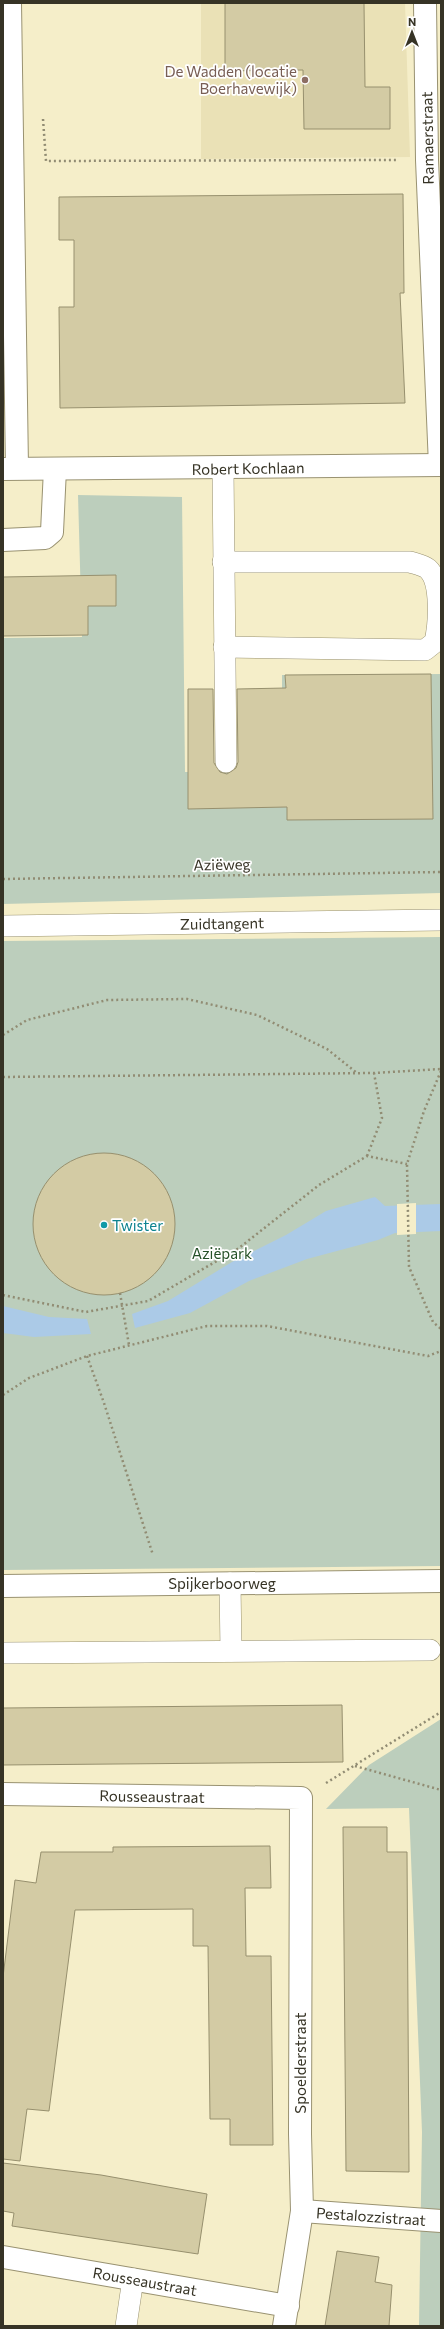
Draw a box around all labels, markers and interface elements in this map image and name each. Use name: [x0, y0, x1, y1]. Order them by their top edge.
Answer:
north arrow: [392, 12, 432, 52]
text: N: [408, 15, 416, 28]
place label: De Wadden (locatie Boerhavewijk): [164, 62, 297, 97]
marker: De Wadden (locatie Boerhavewijk): [300, 75, 310, 85]
street label: Ramaerstraat: [417, 91, 437, 185]
street label: Robert Kochlaan: [191, 458, 305, 478]
street label: Aziëweg: [193, 855, 251, 873]
street label: Zuidtangent: [180, 913, 264, 933]
place label: Twister: [112, 1216, 163, 1234]
marker: Twister: [99, 1220, 109, 1230]
park label: Aziëpark: [192, 1244, 252, 1262]
street label: Spijkerboorweg: [168, 1574, 276, 1592]
street label: Rousseaustraat: [99, 1786, 205, 1806]
street label: Spoelderstraat: [291, 2012, 309, 2114]
street label: Pestalozzistraat: [316, 2203, 426, 2229]
street label: Rousseaustraat: [92, 2263, 198, 2299]

